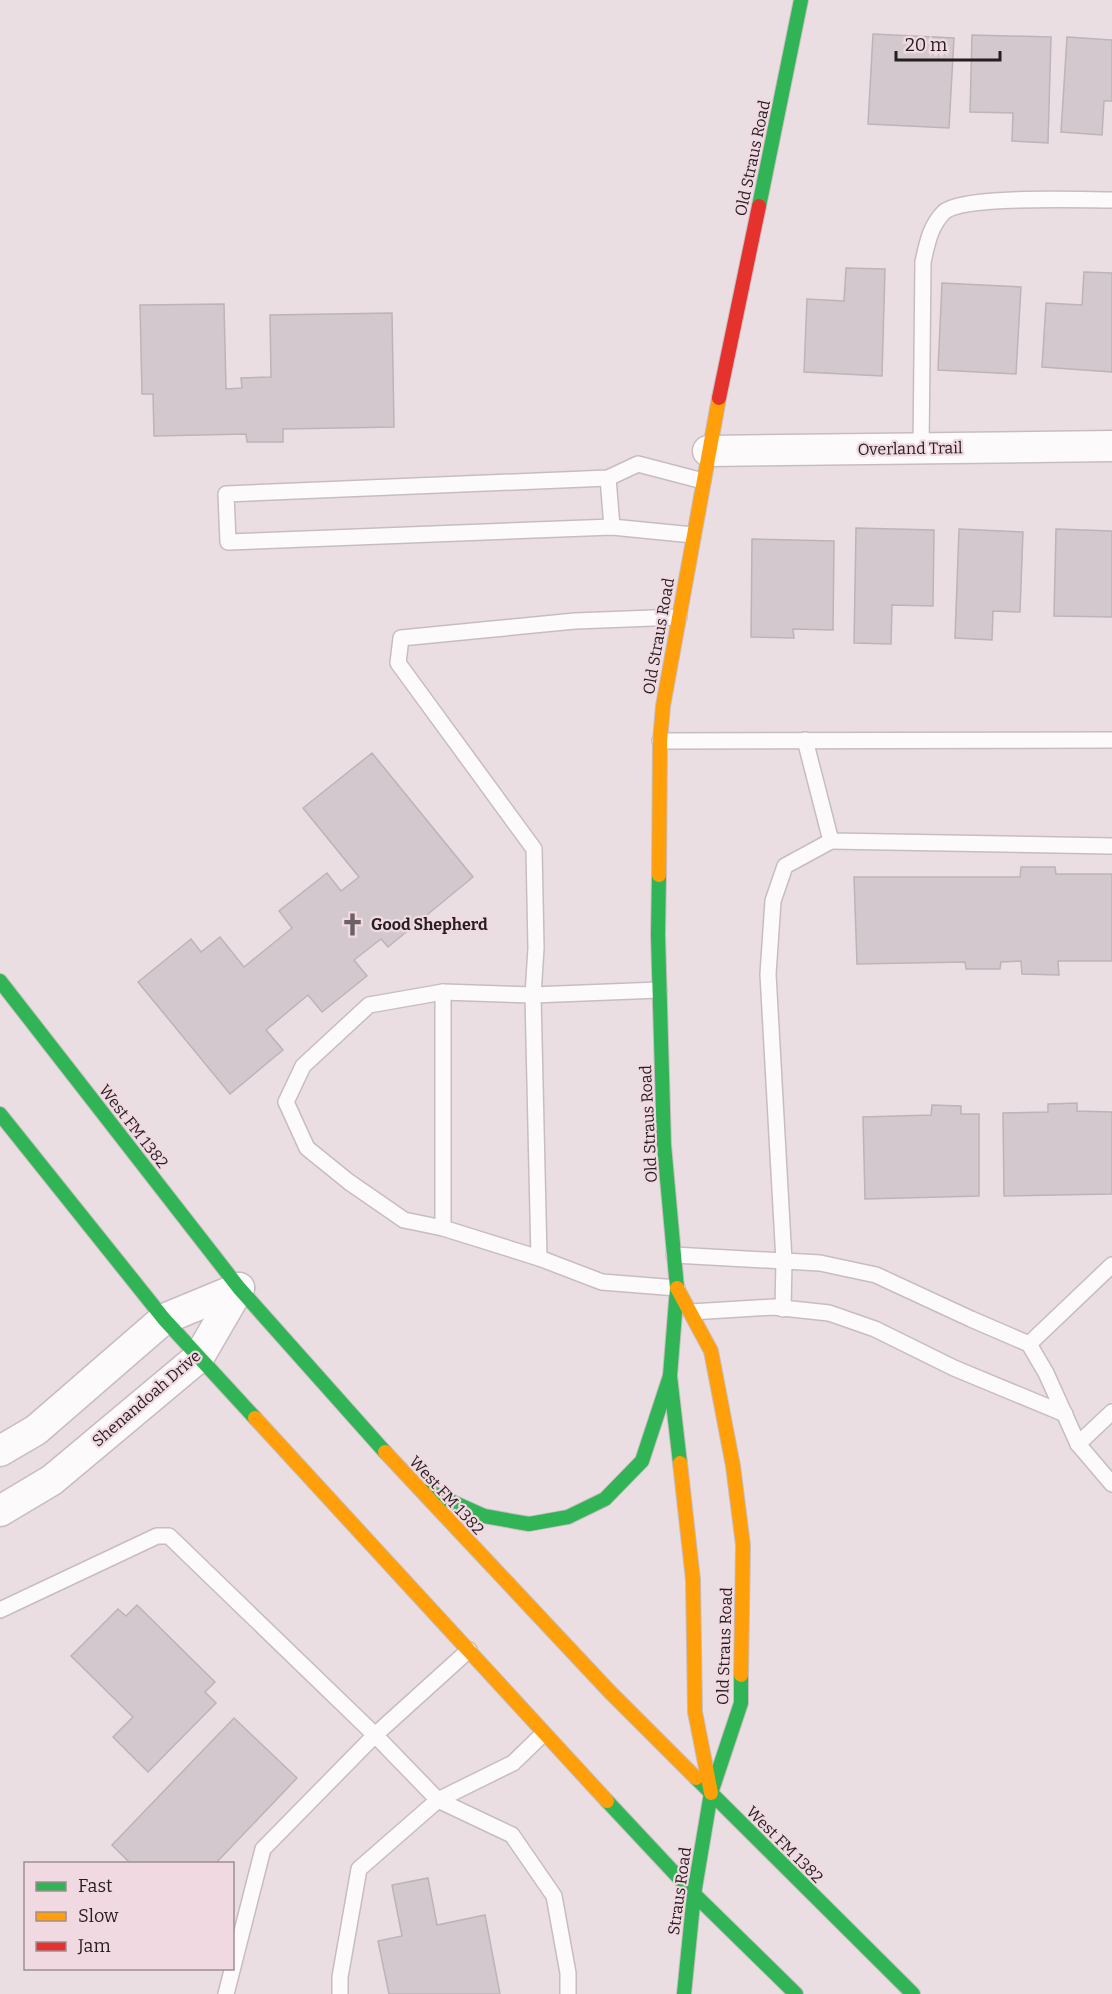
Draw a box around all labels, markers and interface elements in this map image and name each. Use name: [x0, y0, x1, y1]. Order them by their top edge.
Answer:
scale bar: [896, 24, 1000, 62]
text: 20 m: [905, 34, 947, 56]
street label: Old Straus Road: [731, 98, 774, 218]
street label: Overland Trail: [857, 438, 963, 459]
street label: Old Straus Road: [639, 576, 678, 696]
church icon: Good Shepherd: [340, 911, 366, 937]
place label: Good Shepherd: [371, 915, 488, 934]
street label: Old Straus Road: [636, 1064, 661, 1183]
street label: West FM 1382: [95, 1081, 172, 1172]
street label: Shenandoah Drive: [88, 1346, 204, 1451]
street label: West FM 1382: [405, 1452, 488, 1539]
street label: Old Straus Road: [713, 1586, 736, 1705]
street label: West FM 1382: [742, 1802, 827, 1887]
street label: Straus Road: [664, 1845, 695, 1936]
legend: [24, 1862, 234, 1970]
text: Fast: [78, 1875, 113, 1897]
text: Slow: [78, 1905, 119, 1927]
text: Jam: [77, 1935, 111, 1957]

